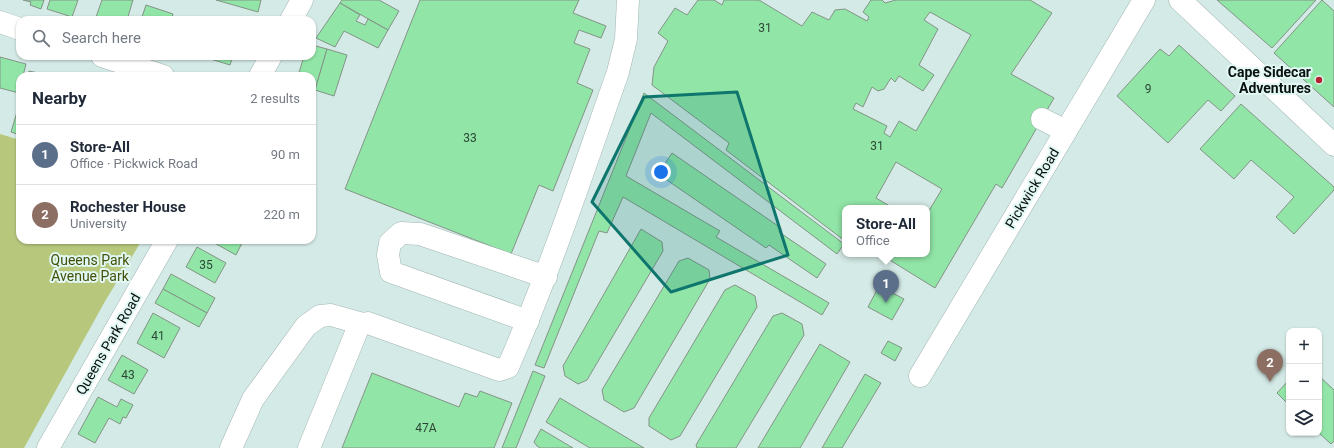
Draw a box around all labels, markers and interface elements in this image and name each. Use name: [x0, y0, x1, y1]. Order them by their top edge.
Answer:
search box: [16, 16, 316, 60]
house number: 31: [758, 21, 772, 35]
icon: search: [30, 27, 52, 49]
text: Search here: [62, 29, 141, 47]
place label: Cape Sidecar Adventures: [1228, 64, 1311, 96]
marker: Cape Sidecar Adventures: [1314, 75, 1324, 85]
house number: 9: [1145, 82, 1151, 96]
text: Nearby: [32, 88, 87, 108]
text: 2 results: [250, 91, 300, 106]
house number: 33: [463, 131, 477, 145]
text: Store-All: [70, 138, 130, 156]
house number: 31: [870, 139, 884, 153]
street label: Pickwick Road: [1002, 145, 1062, 231]
text: 1: [41, 147, 49, 162]
text: 90 m: [271, 147, 300, 162]
text: Office · Pickwick Road: [70, 156, 198, 171]
your location: [651, 162, 671, 182]
text: Rochester House: [70, 198, 186, 216]
popup: [842, 205, 930, 257]
text: 2: [41, 207, 49, 222]
text: 220 m: [263, 207, 300, 222]
text: Store-All: [856, 215, 916, 233]
text: University: [70, 216, 127, 231]
text: Office: [856, 233, 890, 248]
park label: Queens Park Avenue Park: [51, 252, 130, 284]
house number: 35: [199, 258, 213, 272]
pin: 1: [873, 270, 899, 303]
street label: Queens Park Road: [72, 290, 144, 398]
map controls: [1286, 328, 1322, 436]
button: +: [1286, 328, 1322, 364]
house number: 41: [151, 329, 165, 343]
pin: 2: [1257, 349, 1283, 382]
button: −: [1286, 364, 1322, 400]
house number: 43: [121, 368, 135, 382]
button: layers: [1286, 400, 1322, 436]
house number: 47A: [415, 421, 437, 435]

